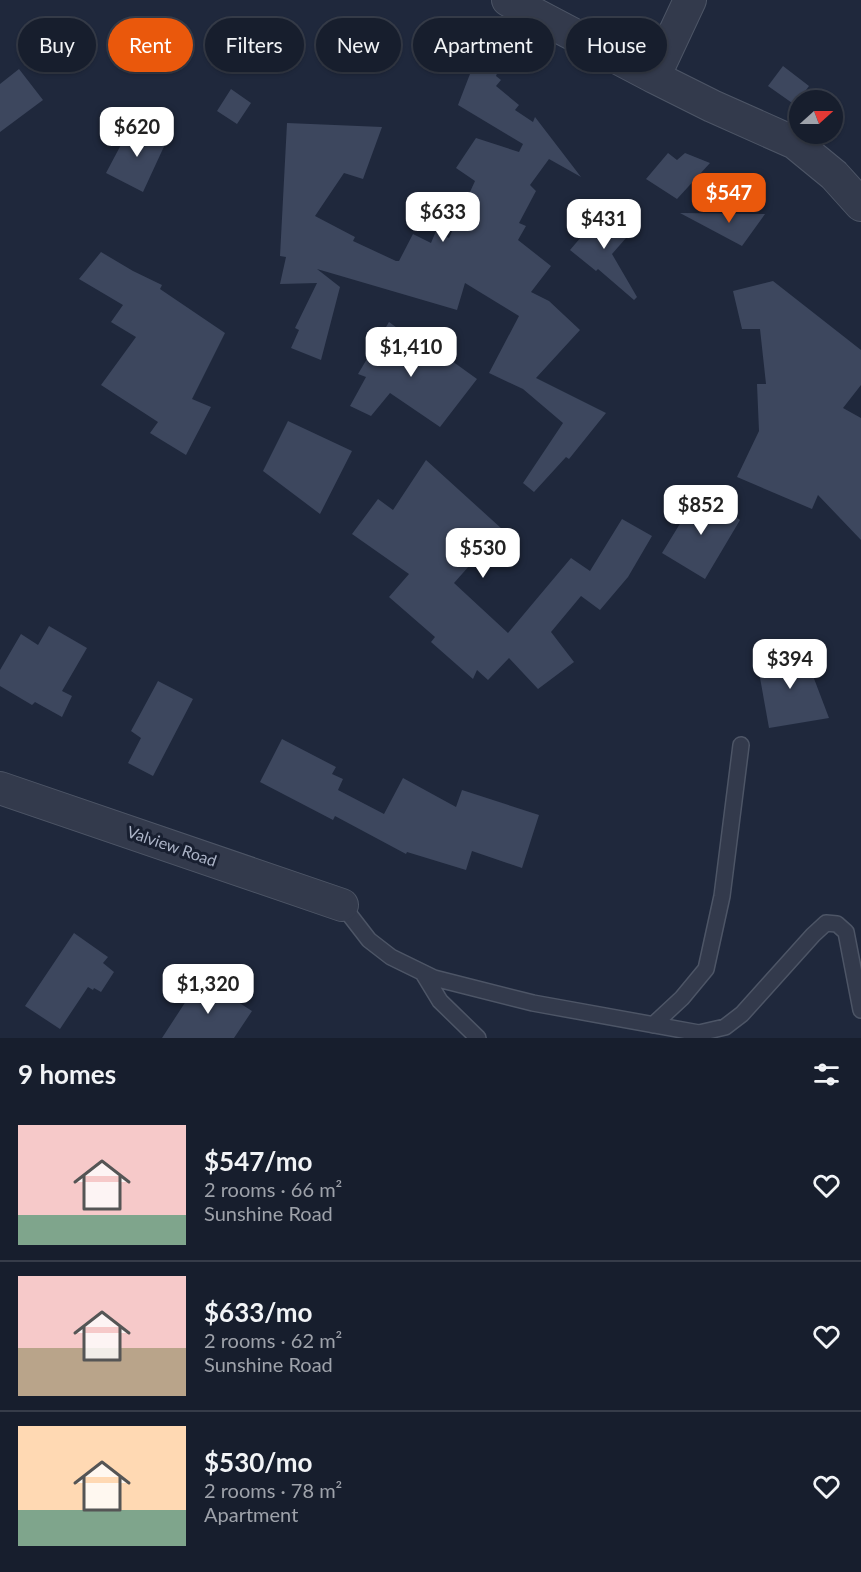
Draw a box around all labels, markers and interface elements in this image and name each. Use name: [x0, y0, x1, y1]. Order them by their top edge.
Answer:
chip: Buy: [18, 18, 96, 72]
chip: Rent: [108, 18, 193, 72]
chip: Filters: [205, 18, 304, 72]
chip: New: [316, 18, 401, 72]
chip: Apartment: [413, 18, 554, 72]
chip: House: [566, 18, 667, 72]
north arrow: [789, 90, 843, 144]
map controls: [789, 90, 843, 144]
pin: $620: [101, 107, 173, 158]
text: $620: [114, 114, 160, 138]
pin: $547: [693, 173, 765, 224]
text: $547: [706, 180, 752, 204]
pin: $633: [407, 192, 479, 243]
text: $633: [420, 199, 466, 223]
pin: $431: [568, 199, 640, 250]
text: $431: [581, 206, 627, 230]
pin: $1,410: [362, 327, 460, 378]
text: $1,410: [380, 334, 442, 358]
pin: $852: [665, 485, 737, 536]
text: $852: [678, 492, 724, 516]
pin: $530: [447, 528, 519, 579]
text: $530: [460, 535, 506, 559]
pin: $394: [754, 639, 826, 690]
text: $394: [767, 646, 813, 670]
street label: Valview Road: [125, 821, 220, 870]
pin: $1,320: [159, 964, 257, 1015]
text: $1,320: [177, 971, 239, 995]
text: 9 homes: [18, 1058, 116, 1090]
icon: filters: [810, 1058, 843, 1091]
text: $547/mo: [204, 1145, 312, 1177]
icon: home: [66, 1149, 138, 1221]
icon: heart: [810, 1169, 843, 1202]
text: 2 rooms · 66 m²: [204, 1177, 342, 1201]
text: Sunshine Road: [204, 1201, 333, 1225]
text: $633/mo: [204, 1296, 312, 1328]
icon: home: [66, 1300, 138, 1372]
icon: heart: [810, 1320, 843, 1353]
text: 2 rooms · 62 m²: [204, 1328, 342, 1352]
text: Sunshine Road: [204, 1352, 333, 1376]
text: $530/mo: [204, 1446, 312, 1478]
icon: home: [66, 1450, 138, 1522]
icon: heart: [810, 1470, 843, 1503]
text: 2 rooms · 78 m²: [204, 1478, 342, 1502]
text: Apartment: [204, 1502, 298, 1526]

